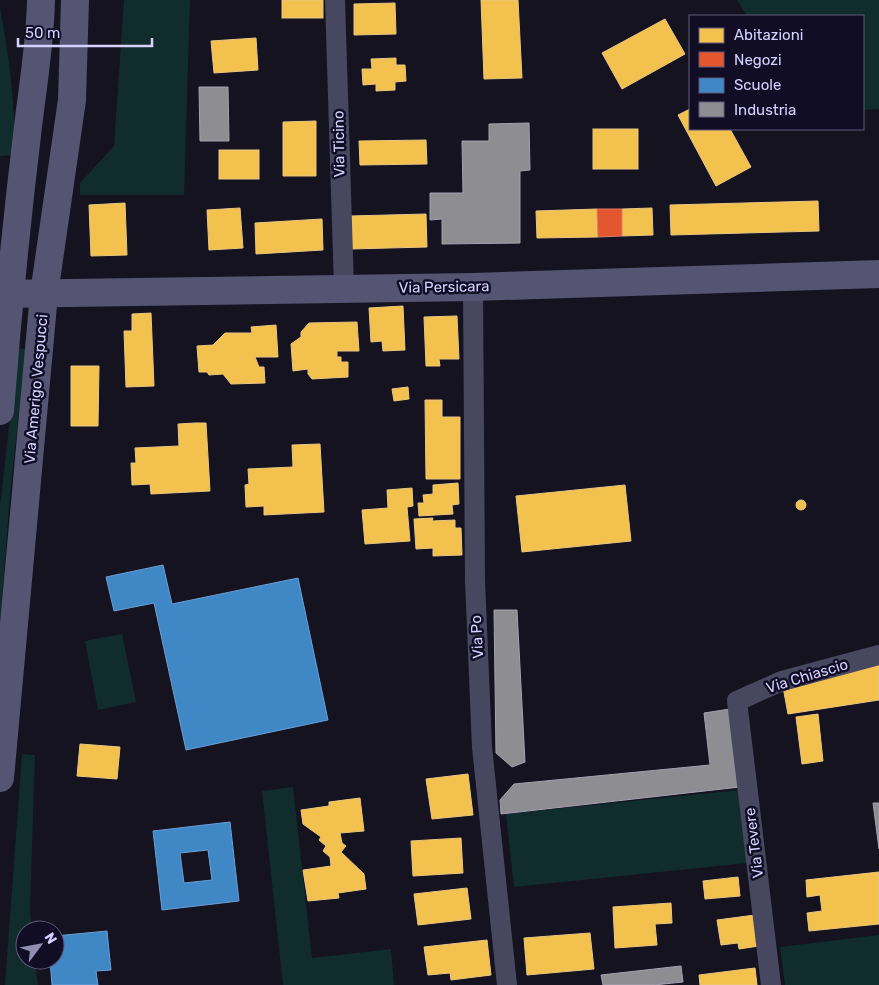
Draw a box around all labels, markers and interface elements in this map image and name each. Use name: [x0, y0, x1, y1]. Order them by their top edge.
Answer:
scale bar: [18, 15, 151, 47]
legend: [689, 15, 864, 130]
text: 50 m: [25, 24, 60, 42]
text: Abitazioni: [734, 26, 803, 44]
text: Negozi: [734, 51, 782, 69]
text: Scuole: [734, 76, 781, 94]
text: Industria: [734, 101, 796, 119]
street label: Via Ticino: [329, 110, 349, 178]
street label: Via Persicara: [398, 277, 490, 297]
street label: Via Amerigo Vespucci: [20, 313, 52, 465]
street label: Via Po: [467, 615, 487, 659]
street label: Via Chiascio: [764, 655, 850, 697]
street label: Via Tevere: [741, 807, 767, 879]
north arrow: [15, 920, 65, 970]
text: N: [41, 930, 60, 947]

